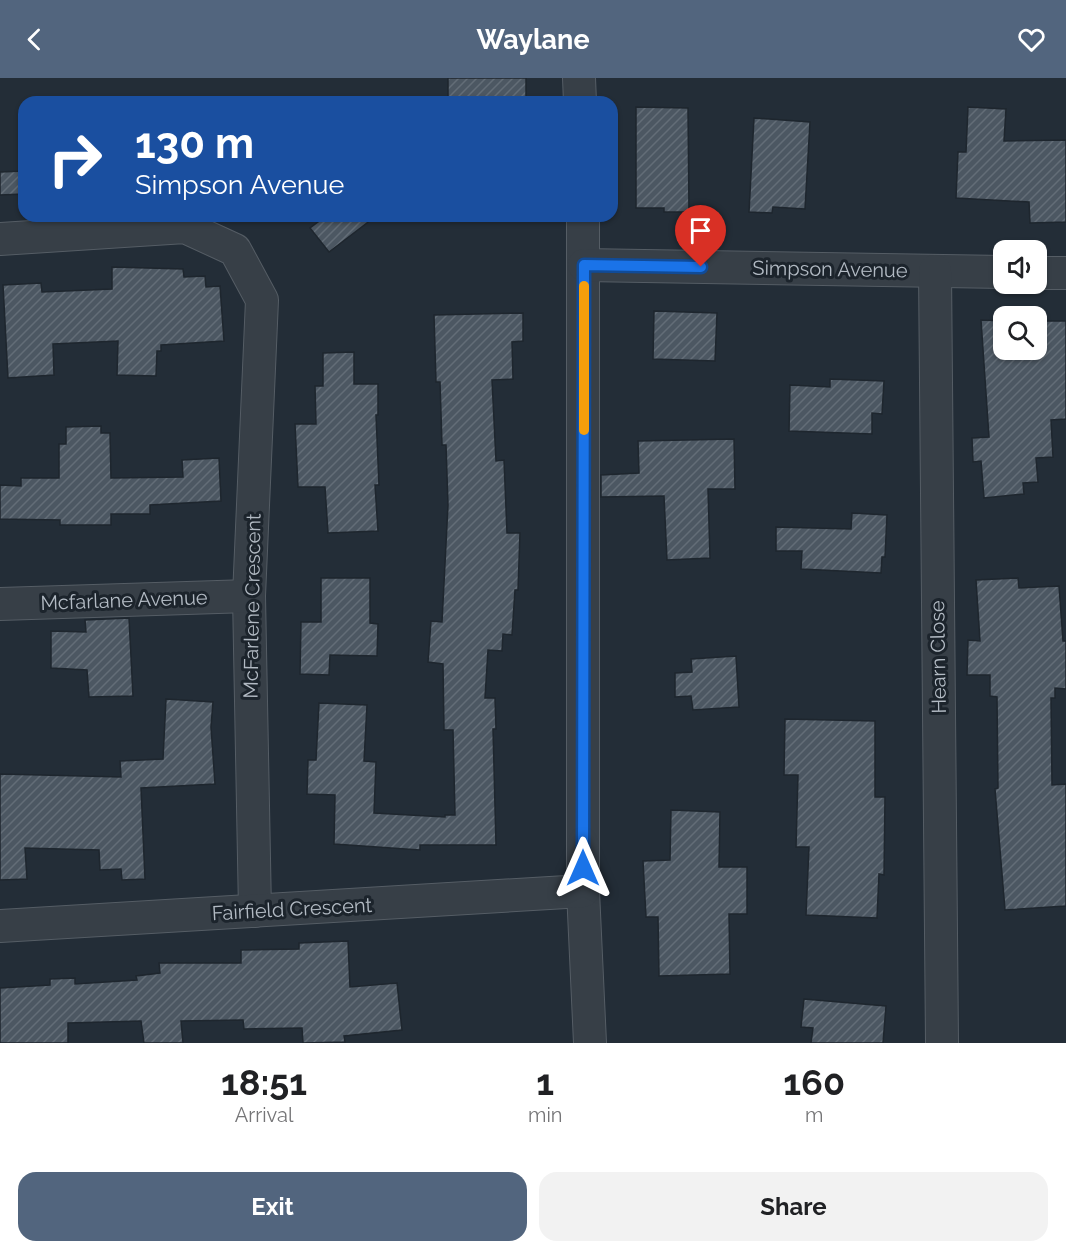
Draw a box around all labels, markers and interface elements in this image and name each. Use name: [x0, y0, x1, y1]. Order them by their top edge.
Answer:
icon: back: [18, 23, 51, 56]
icon: heart: [1015, 23, 1048, 56]
text: Waylane: [476, 24, 590, 55]
text: 130 m: [135, 119, 254, 168]
icon: right: [36, 120, 114, 198]
text: Simpson Avenue: [135, 169, 344, 200]
pin: [675, 205, 726, 267]
icon: arrive: [684, 214, 717, 247]
map controls: [993, 240, 1047, 360]
button: sound: [993, 240, 1047, 294]
street label: Simpson Avenue: [752, 256, 908, 282]
button: search: [993, 306, 1047, 360]
street label: McFarlene Crescent: [238, 513, 266, 699]
street label: Mcfarlane Avenue: [40, 585, 208, 615]
street label: Hearn Close: [925, 600, 951, 714]
position arrow: [551, 836, 615, 900]
street label: Fairfield Crescent: [211, 893, 373, 925]
text: 18:51: [221, 1061, 307, 1103]
text: 1: [536, 1061, 554, 1103]
text: 160: [783, 1061, 845, 1103]
text: Arrival: [235, 1103, 293, 1127]
text: min: [528, 1103, 562, 1127]
text: m: [805, 1103, 823, 1127]
button: Exit: [18, 1172, 527, 1241]
button: Share: [539, 1172, 1048, 1241]

